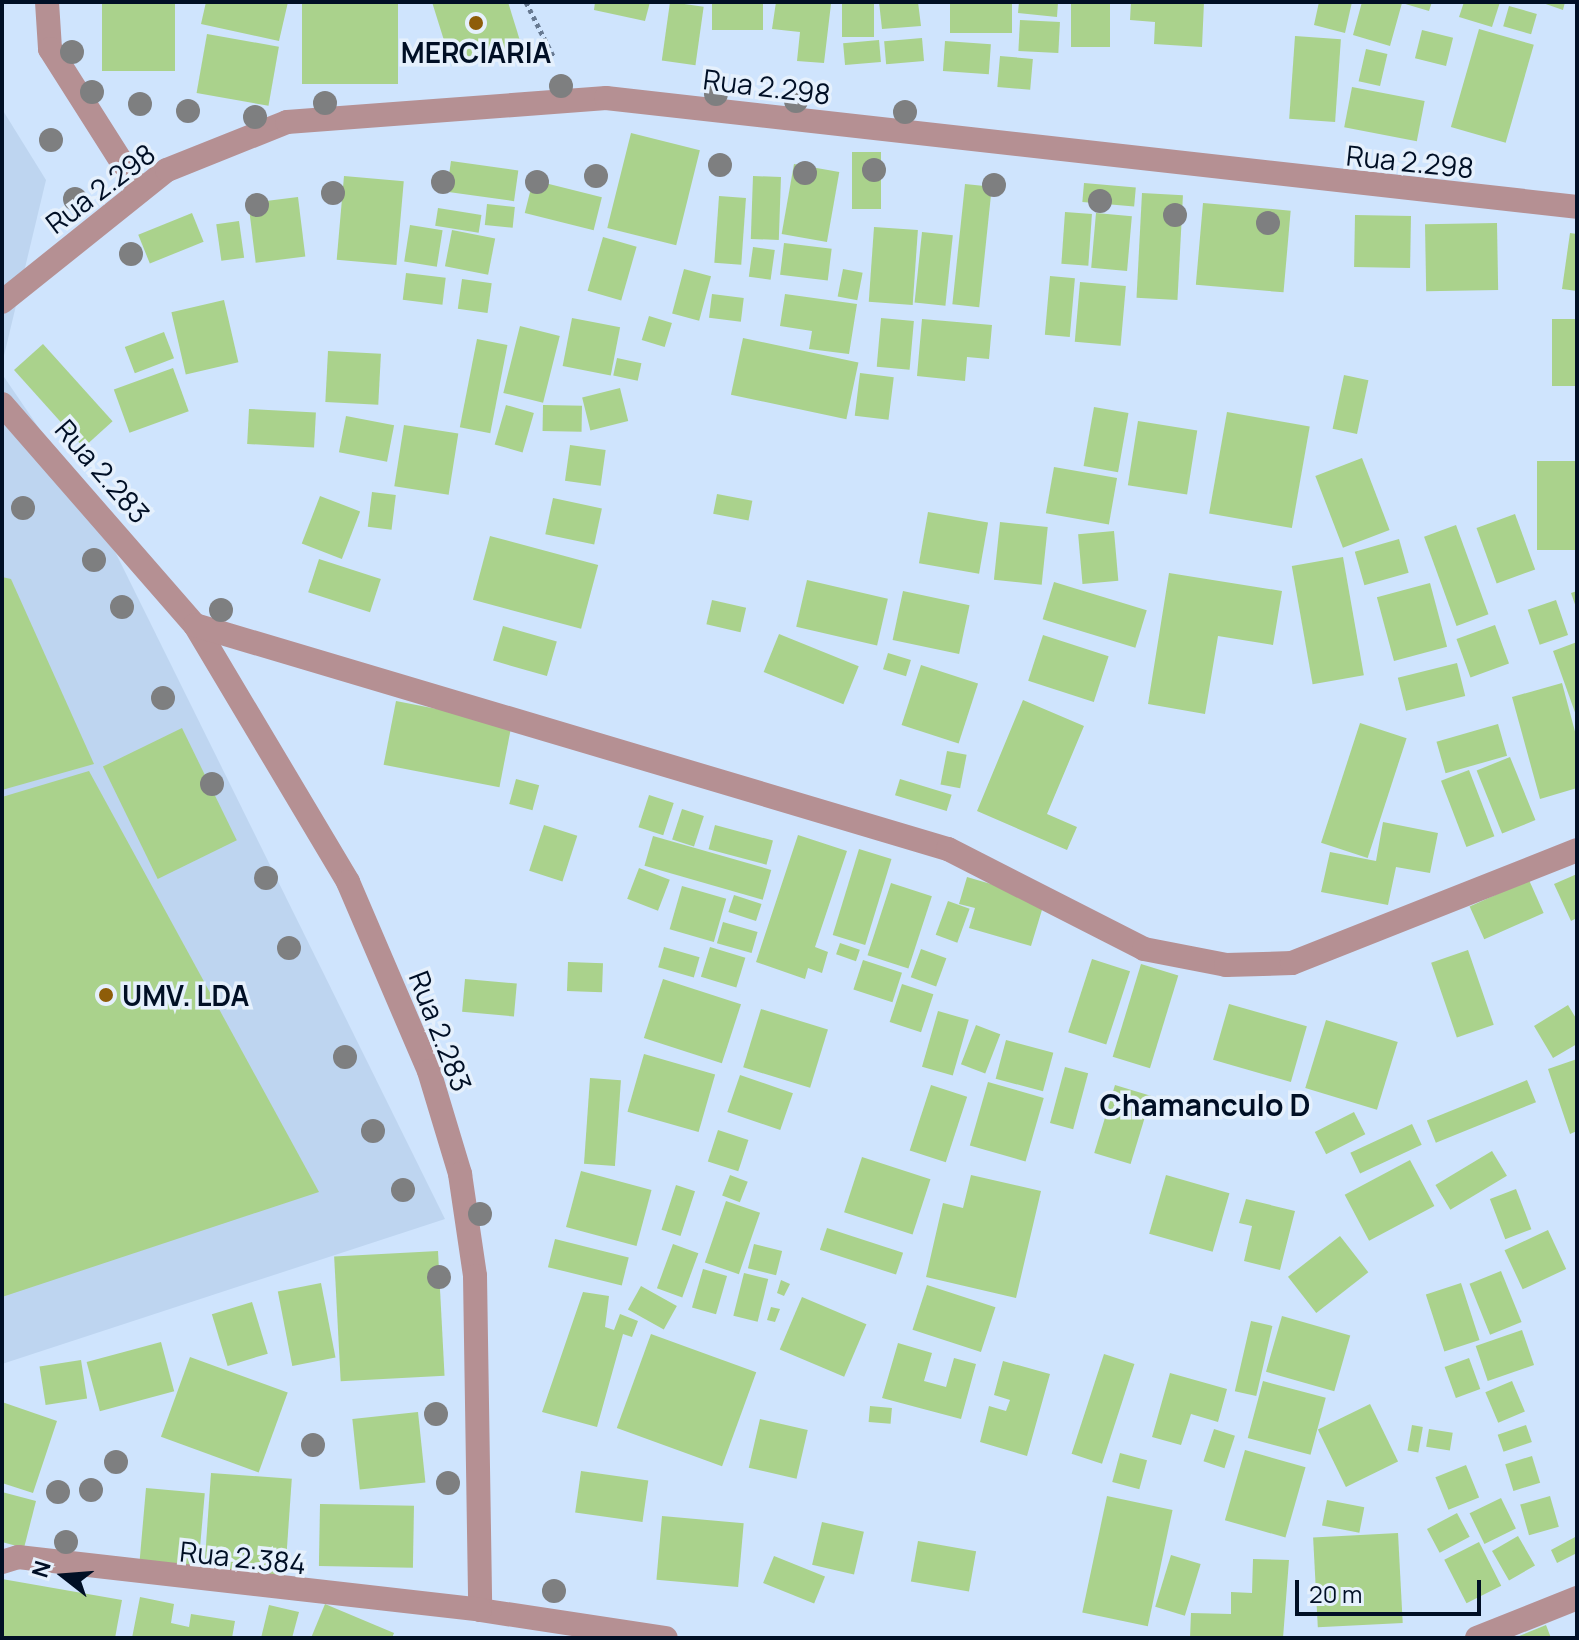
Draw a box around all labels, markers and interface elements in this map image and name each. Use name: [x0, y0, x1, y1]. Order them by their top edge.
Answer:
marker: MERCIARIA: [467, 14, 485, 32]
place label: MERCIARIA: [401, 35, 551, 69]
street label: Rua 2.298: [701, 62, 833, 110]
street label: Rua 2.298: [39, 136, 161, 240]
street label: Rua 2.298: [1345, 138, 1475, 184]
street label: Rua 2.283: [49, 412, 157, 530]
street label: Rua 2.283: [403, 966, 479, 1096]
place label: UMV. LDA: [122, 978, 249, 1012]
marker: UMV. LDA: [97, 986, 115, 1004]
district label: Chamanculo D: [1100, 1087, 1310, 1123]
street label: Rua 2.384: [178, 1534, 308, 1580]
north arrow: [24, 1536, 104, 1616]
text: N: [24, 1557, 58, 1581]
scale bar: [1299, 1564, 1485, 1614]
text: 20 m: [1309, 1577, 1362, 1610]

